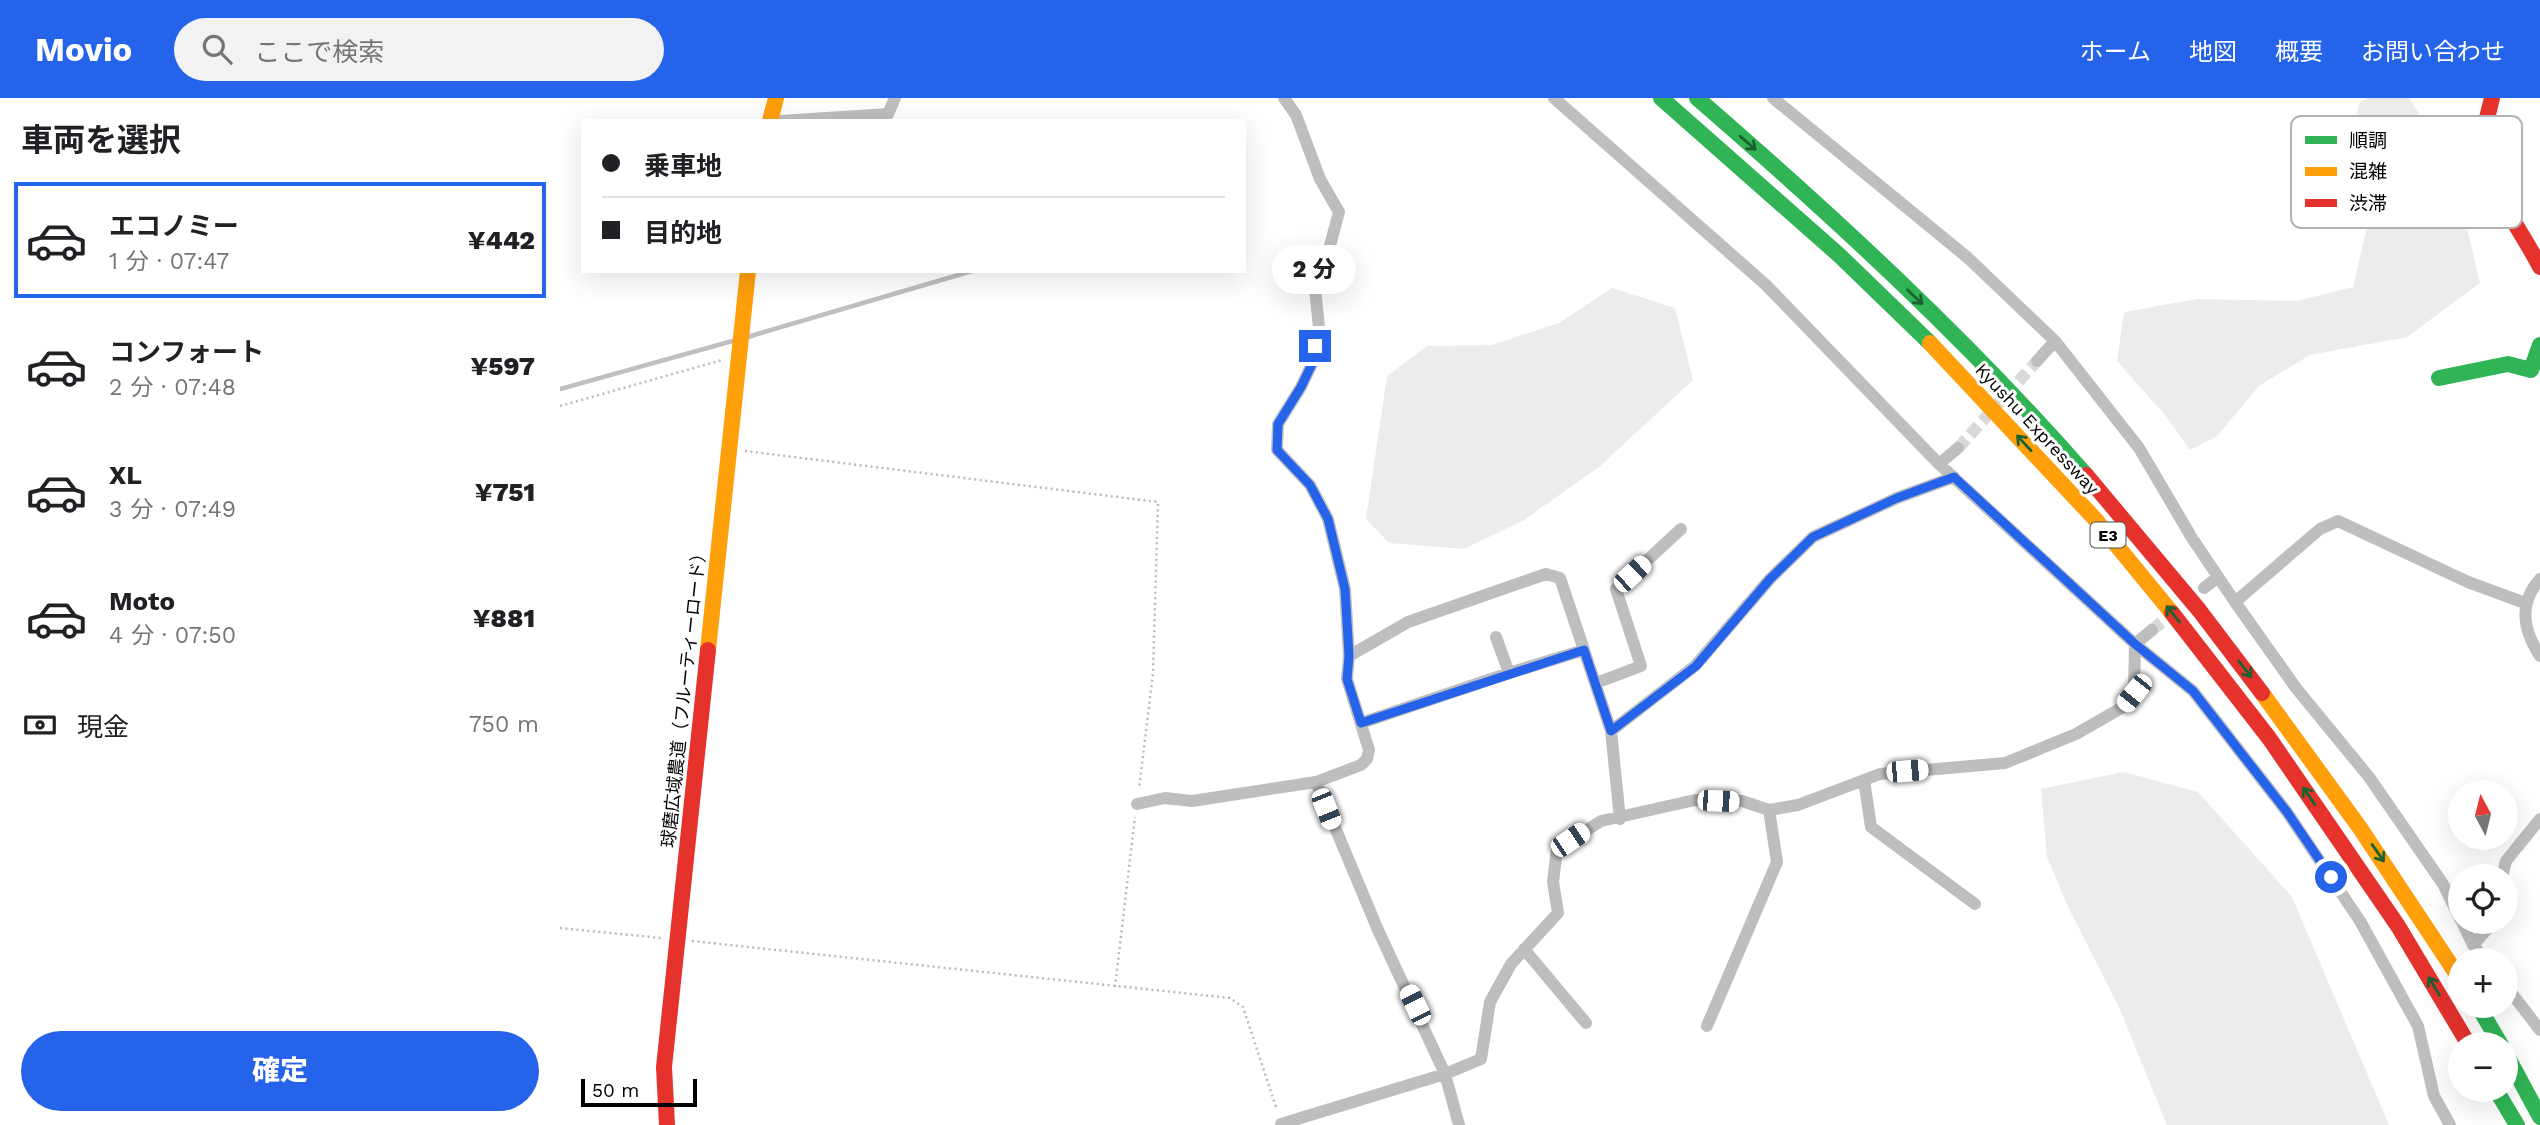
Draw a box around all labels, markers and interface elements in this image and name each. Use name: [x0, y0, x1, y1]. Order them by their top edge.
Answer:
search box: [174, 18, 664, 81]
text: Movio: [35, 30, 132, 69]
icon: search: [198, 30, 236, 68]
text: ここで検索: [254, 37, 384, 67]
text: ホーム: [2080, 38, 2151, 66]
text: 地図: [2189, 38, 2237, 66]
text: 概要: [2275, 38, 2323, 66]
text: お問い合わせ: [2361, 38, 2505, 66]
legend: [2291, 116, 2522, 228]
text: 車両を選択: [21, 121, 181, 159]
text: 順調: [2349, 129, 2387, 152]
one-way arrow: [1739, 135, 1757, 151]
text: 乗車地: [644, 151, 722, 181]
text: 混雑: [2349, 160, 2387, 183]
text: 渋滞: [2349, 192, 2387, 215]
icon: car: [25, 209, 88, 272]
text: エコノミー: [109, 211, 239, 241]
text: 目的地: [644, 218, 722, 248]
text: ¥442: [468, 225, 535, 255]
callout: 2 分: [1273, 244, 1357, 294]
text: 1 分 · 07:47: [109, 248, 229, 275]
text: 2 分: [1293, 256, 1335, 283]
one-way arrow: [1907, 288, 1924, 305]
route end: [1299, 330, 1331, 362]
icon: car: [25, 335, 88, 398]
text: コンフォート: [109, 337, 264, 367]
text: ¥597: [471, 351, 535, 381]
street label: Kyushu Expressway: [1971, 359, 2104, 499]
text: 2 分 · 07:48: [109, 374, 236, 401]
one-way arrow: [2015, 435, 2032, 452]
text: XL: [109, 460, 142, 490]
icon: car: [25, 461, 88, 524]
text: ¥751: [475, 477, 535, 507]
text: 3 分 · 07:49: [109, 496, 236, 523]
road number: E3: [2090, 522, 2126, 548]
street label: 球磨広域農道（フルーティーロード）: [657, 543, 710, 849]
car: [1610, 552, 1655, 596]
text: Moto: [109, 586, 175, 616]
icon: car: [25, 587, 88, 650]
text: ¥881: [473, 603, 535, 633]
one-way arrow: [2165, 606, 2180, 624]
text: 4 分 · 07:50: [109, 622, 236, 649]
one-way arrow: [2237, 659, 2252, 677]
car: [2113, 670, 2156, 716]
icon: cash: [21, 706, 59, 744]
text: 750 m: [469, 711, 539, 738]
text: 現金: [77, 712, 129, 742]
car: [1886, 759, 1929, 783]
north arrow: [2448, 780, 2518, 850]
map controls: [2448, 780, 2518, 1102]
car: [1309, 786, 1344, 832]
one-way arrow: [2302, 787, 2316, 806]
car: [1697, 790, 1740, 812]
car: [1547, 820, 1594, 860]
one-way arrow: [2371, 843, 2385, 862]
route start: [2315, 861, 2347, 893]
button: locate: [2448, 864, 2518, 934]
button: +: [2448, 948, 2518, 1018]
one-way arrow: [2427, 977, 2441, 997]
car: [1397, 982, 1434, 1028]
button: 確定: [21, 1031, 539, 1111]
button: −: [2448, 1032, 2518, 1102]
scale bar: [581, 1076, 696, 1108]
text: 50 m: [592, 1079, 639, 1102]

